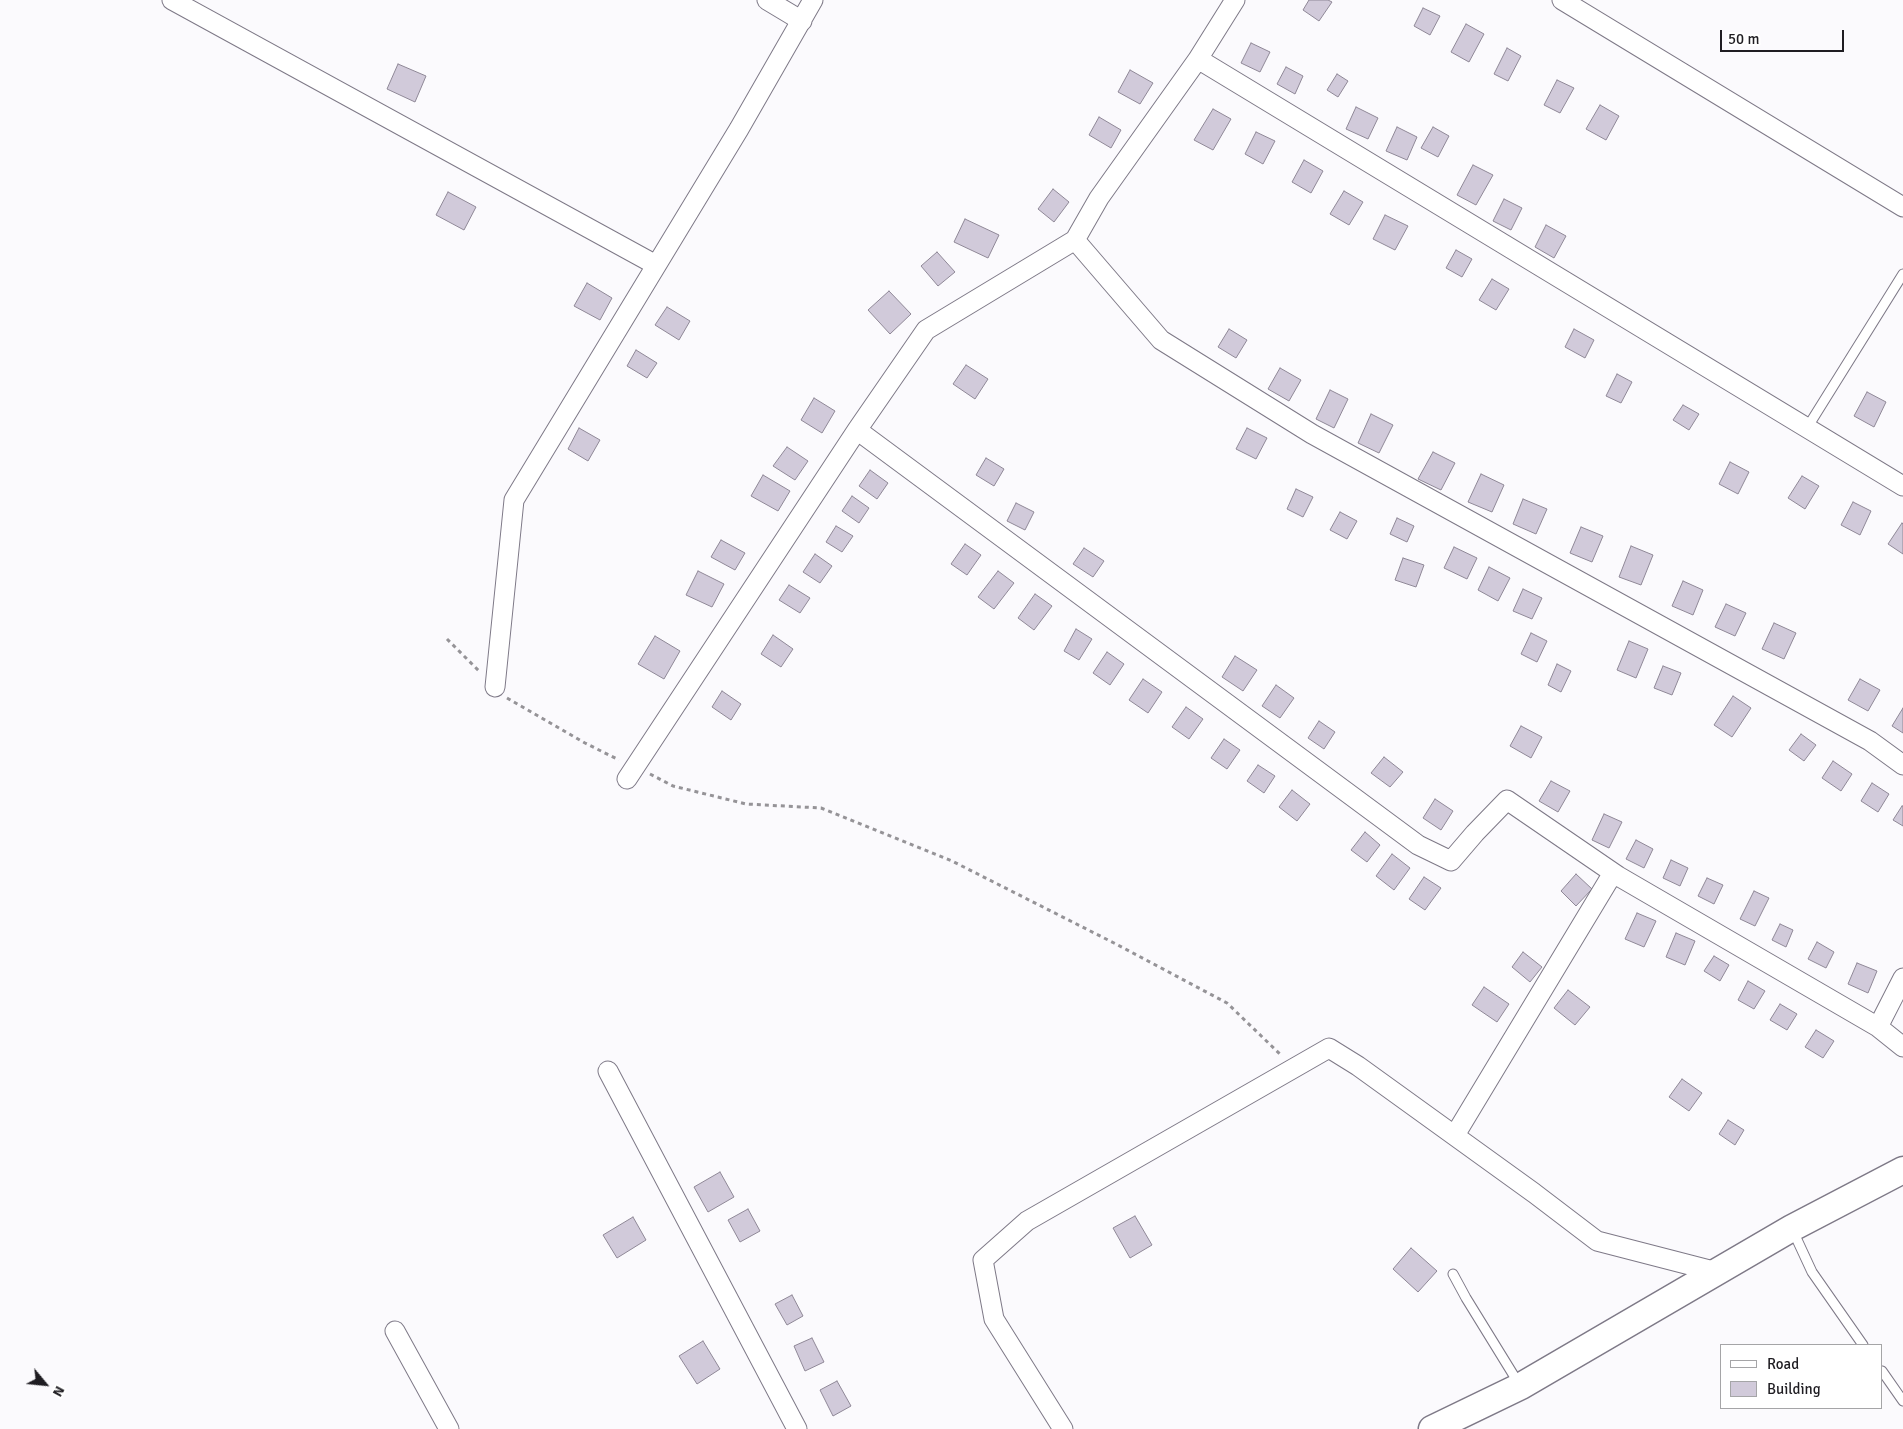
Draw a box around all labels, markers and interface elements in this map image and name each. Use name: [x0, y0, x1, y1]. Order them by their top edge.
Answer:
scale bar: [1723, 20, 1847, 52]
text: 50 m: [1728, 30, 1759, 48]
legend: [1720, 1344, 1883, 1409]
text: Road: [1767, 1355, 1799, 1373]
north arrow: [20, 1359, 70, 1409]
text: Building: [1767, 1380, 1821, 1398]
text: N: [49, 1383, 68, 1400]

